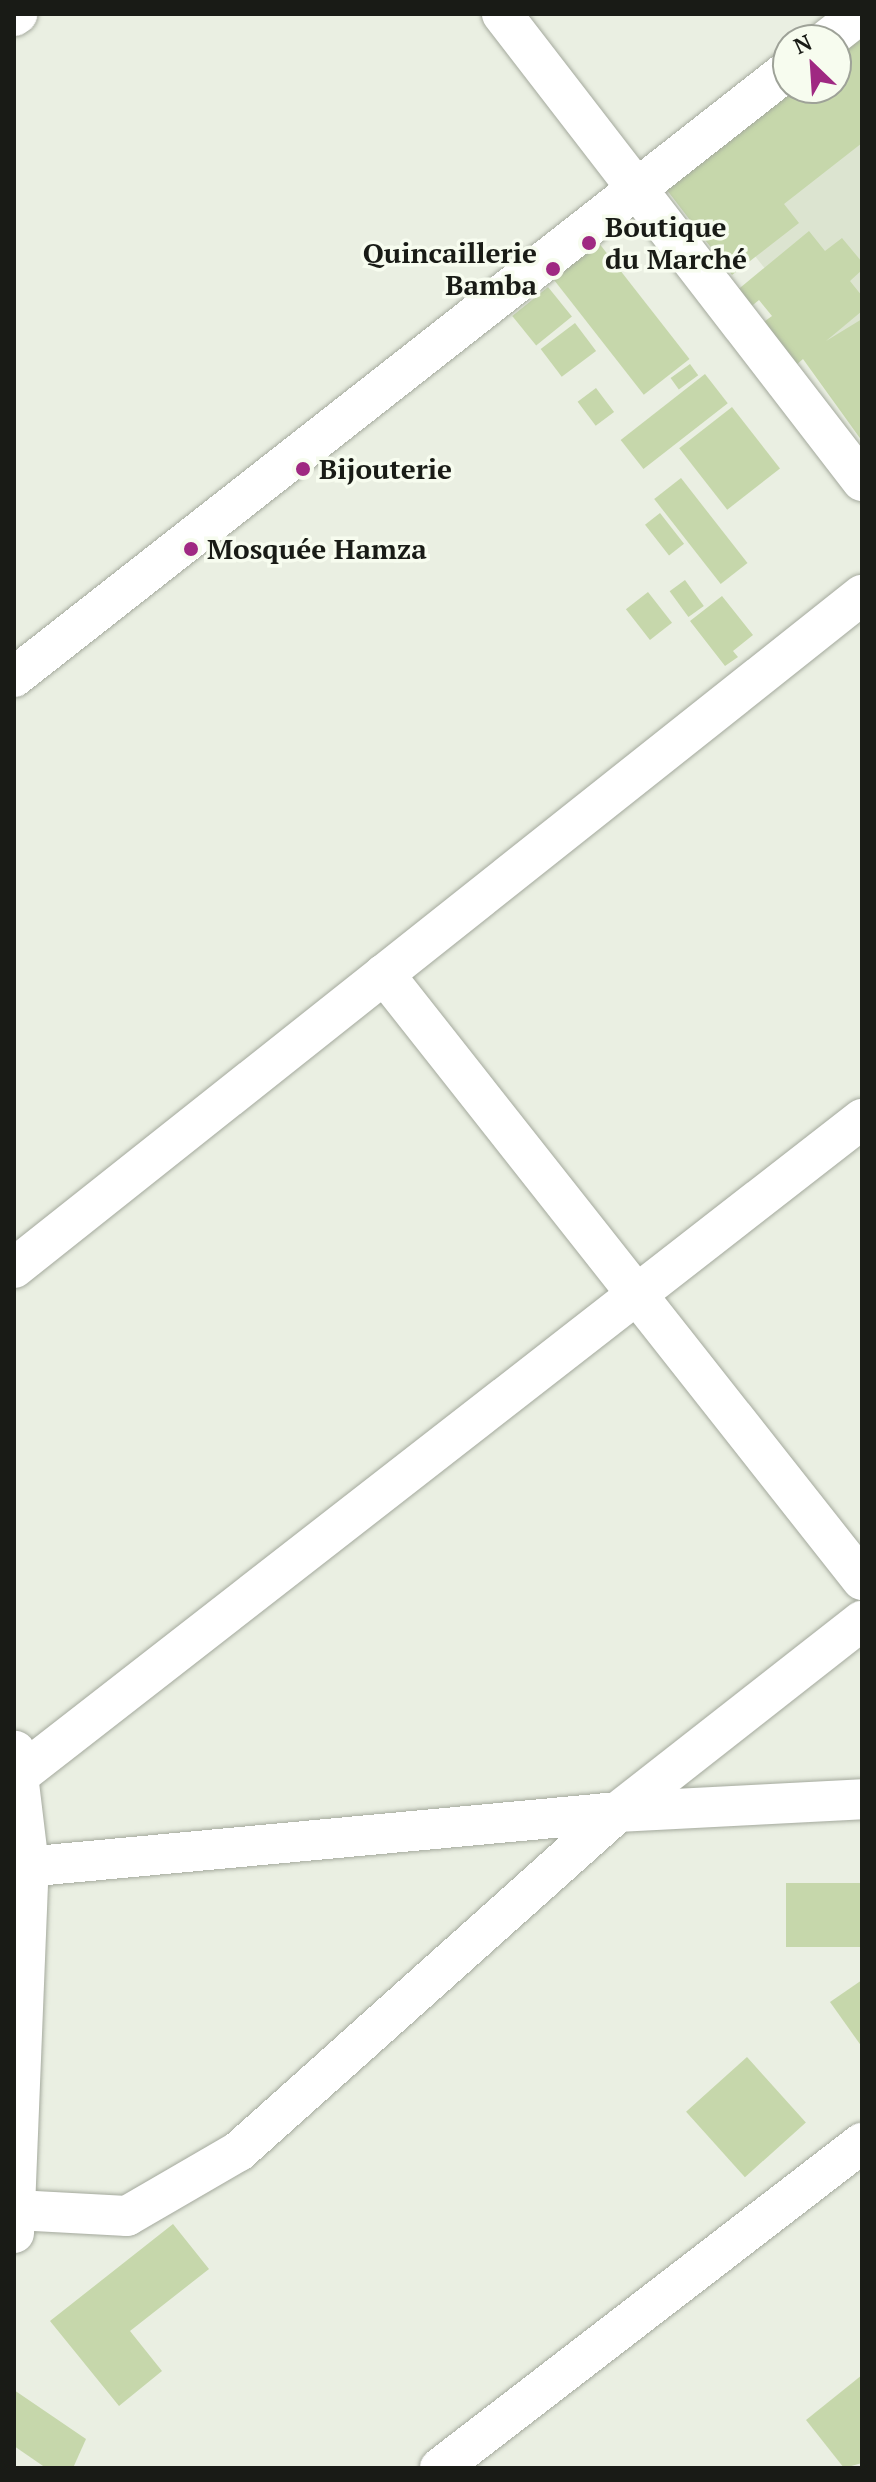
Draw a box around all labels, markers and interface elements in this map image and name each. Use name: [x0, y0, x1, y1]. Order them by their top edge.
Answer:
north arrow: [772, 24, 852, 104]
text: N: [789, 27, 816, 60]
place label: Boutique du Marché: [605, 210, 747, 276]
marker: Boutique du Marché: [580, 234, 598, 252]
place label: Quincaillerie Bamba: [363, 236, 537, 302]
marker: Quincaillerie Bamba: [544, 260, 562, 278]
place label: Bijouterie: [319, 452, 452, 486]
marker: Bijouterie: [294, 460, 312, 478]
place label: Mosquée Hamza: [207, 532, 427, 566]
marker: Mosquée Hamza: [182, 540, 200, 558]

